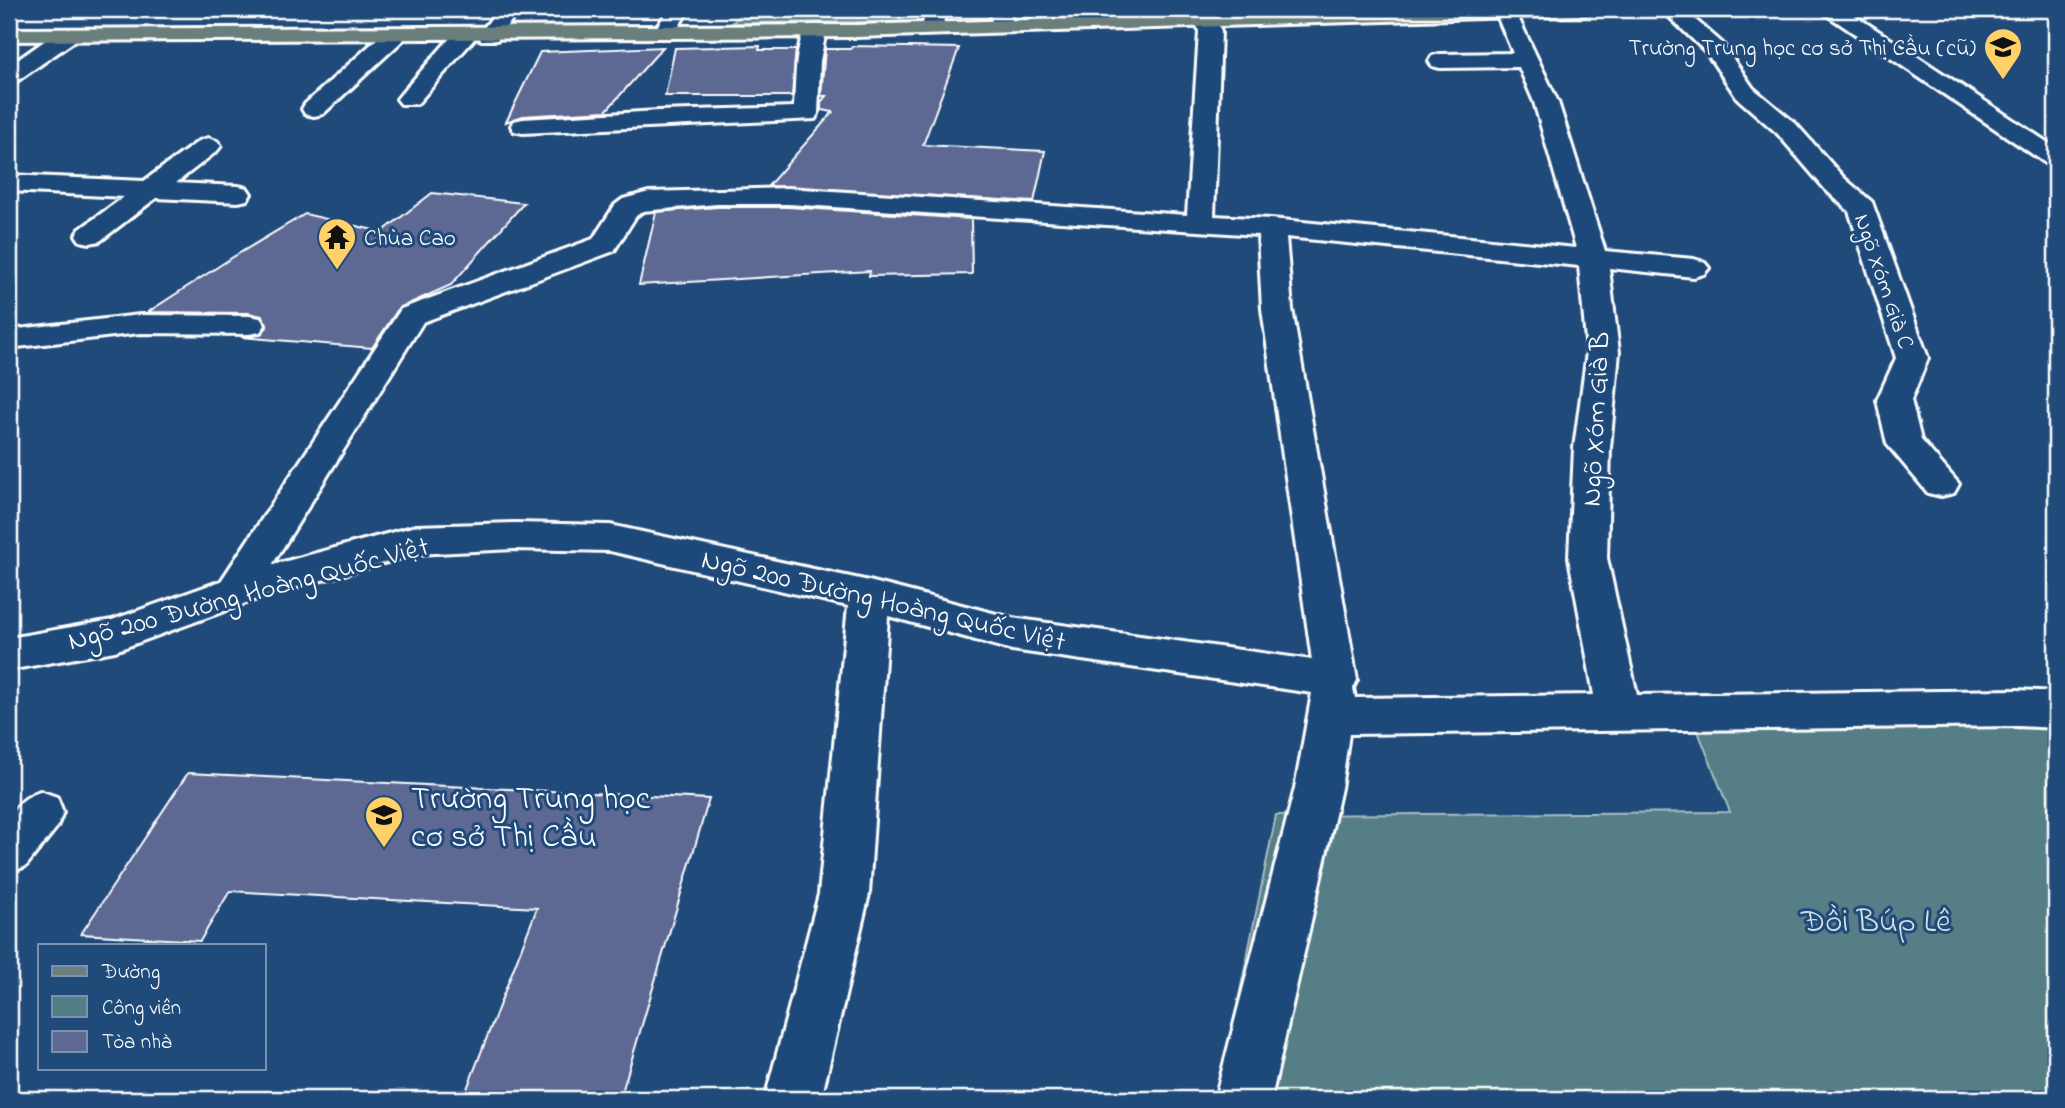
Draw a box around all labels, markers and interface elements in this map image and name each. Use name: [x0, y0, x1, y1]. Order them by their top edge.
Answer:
school or university icon: Trường Trung học cơ sở Thị Cầu (cũ): [1982, 26, 2024, 81]
place label: Trường Trung học cơ sở Thị Cầu (cũ): [1629, 33, 1976, 67]
street label: Ngõ Xóm Già C: [1843, 210, 1921, 354]
temple icon: Chùa Cao: [316, 216, 358, 271]
place label: Chùa Cao: [364, 223, 456, 256]
street label: Ngõ Xóm Già B: [1572, 331, 1623, 508]
street label: Ngõ 200 Đường Hoàng Quốc Việt: [64, 527, 434, 663]
street label: Ngõ 200 Đường Hoàng Quốc Việt: [697, 541, 1069, 664]
place label: Trường Trung học cơ sở Thị Cầu: [411, 776, 651, 862]
school or university icon: Trường Trung học cơ sở Thị Cầu: [363, 794, 405, 849]
park label: Đồi Búp Lê: [1800, 899, 1951, 947]
legend: [38, 944, 266, 1070]
text: Đường: [101, 958, 160, 990]
text: Công viên: [102, 994, 181, 1026]
text: Tòa nhà: [102, 1028, 172, 1058]

